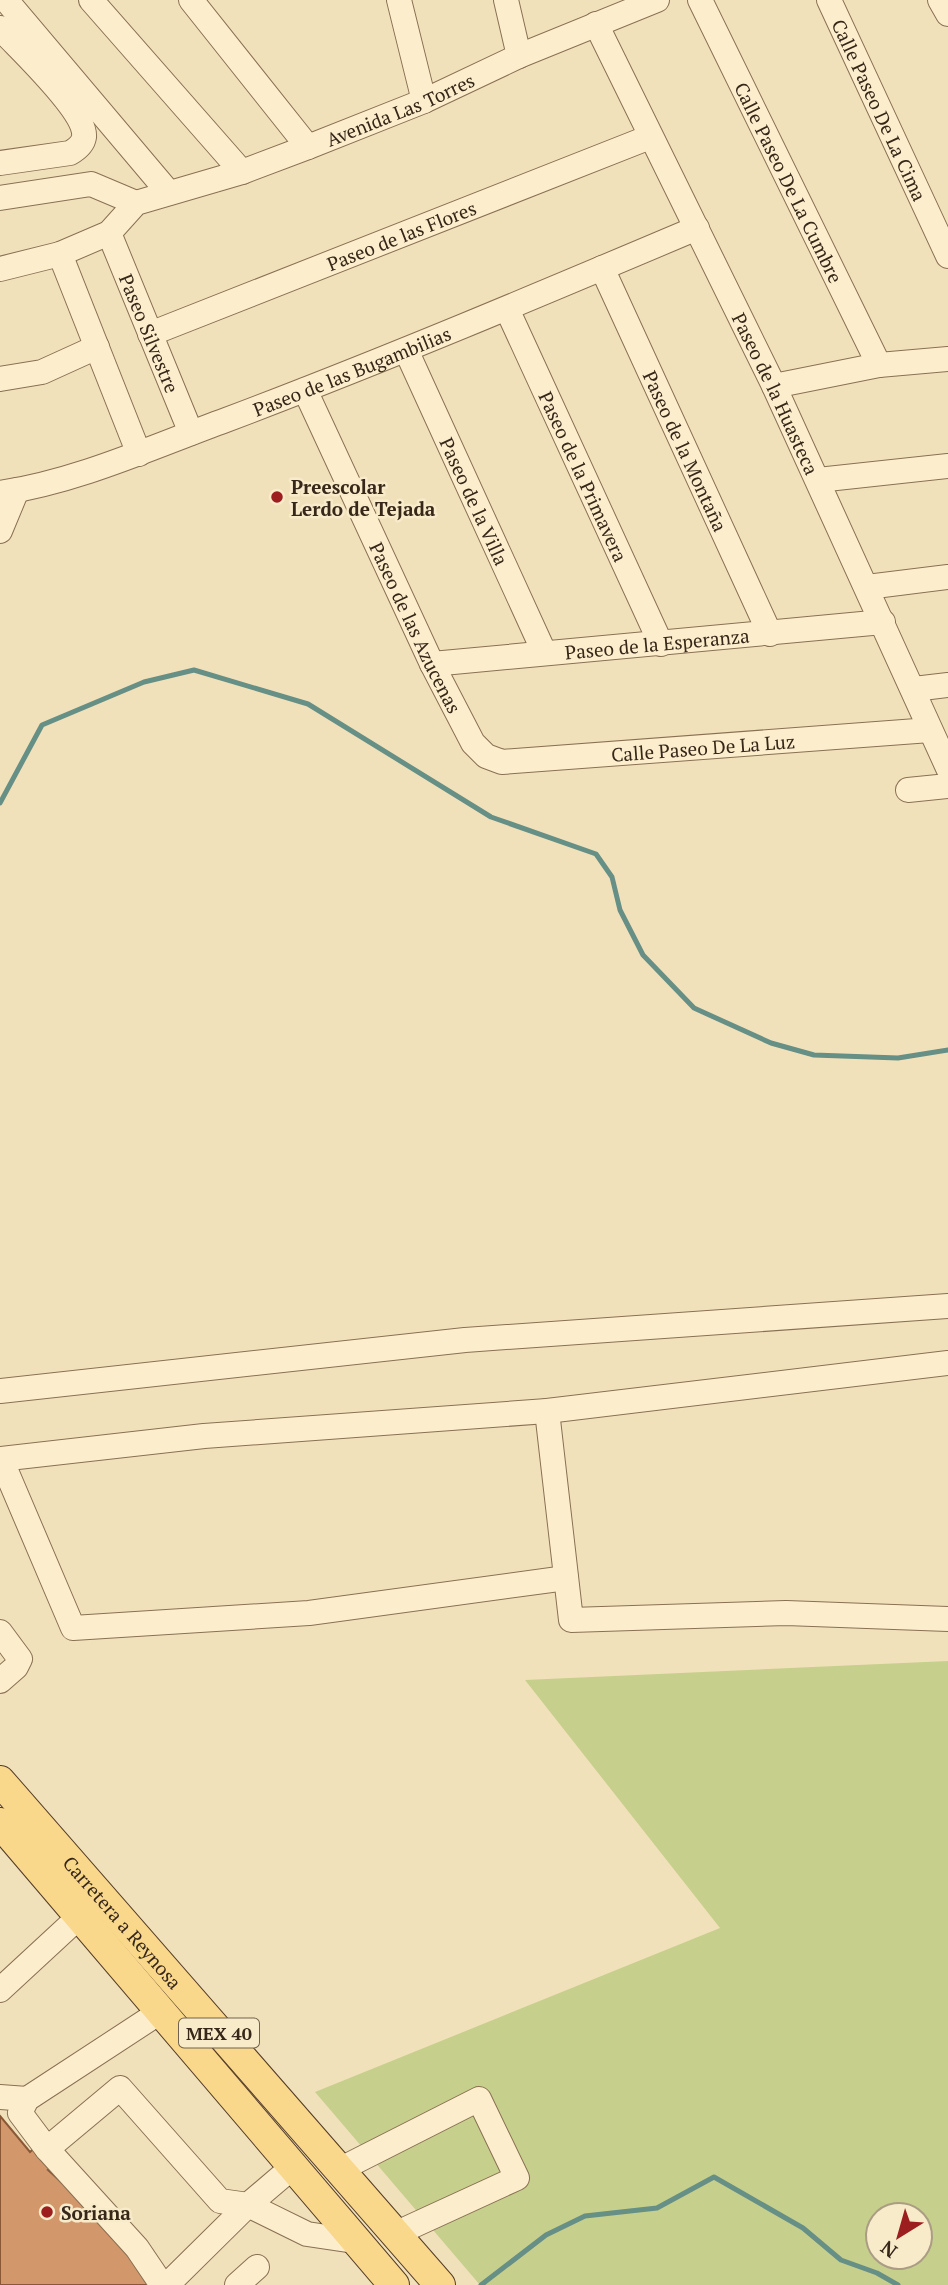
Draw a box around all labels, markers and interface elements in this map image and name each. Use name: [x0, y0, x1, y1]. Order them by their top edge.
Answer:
street label: Calle Paseo De La Cima: [827, 15, 933, 205]
street label: Avenida Las Torres: [322, 67, 478, 151]
street label: Calle Paseo De La Cumbre: [730, 78, 849, 287]
street label: Paseo de las Flores: [323, 194, 480, 276]
street label: Paseo Silvestre: [114, 270, 186, 396]
street label: Paseo de la Huasteca: [727, 308, 825, 479]
street label: Paseo de las Bugambilias: [249, 320, 454, 421]
street label: Paseo de la Montaña: [638, 366, 734, 536]
street label: Paseo de la Primavera: [534, 387, 634, 566]
street label: Paseo de la Villa: [435, 433, 515, 569]
place label: Preescolar Lerdo de Tejada: [291, 474, 436, 521]
marker: Preescolar Lerdo de Tejada: [269, 489, 285, 505]
street label: Paseo de las Azucenas: [365, 538, 468, 717]
street label: Paseo de la Esperanza: [564, 622, 751, 664]
street label: Calle Paseo De La Luz: [610, 728, 796, 766]
street label: Carretera a Reynosa: [58, 1850, 188, 1994]
road number: MEX 40: [179, 2019, 259, 2048]
place label: Soriana: [61, 2200, 131, 2225]
north arrow: [864, 2201, 934, 2271]
marker: Soriana: [39, 2204, 55, 2220]
text: N: [875, 2235, 902, 2264]

